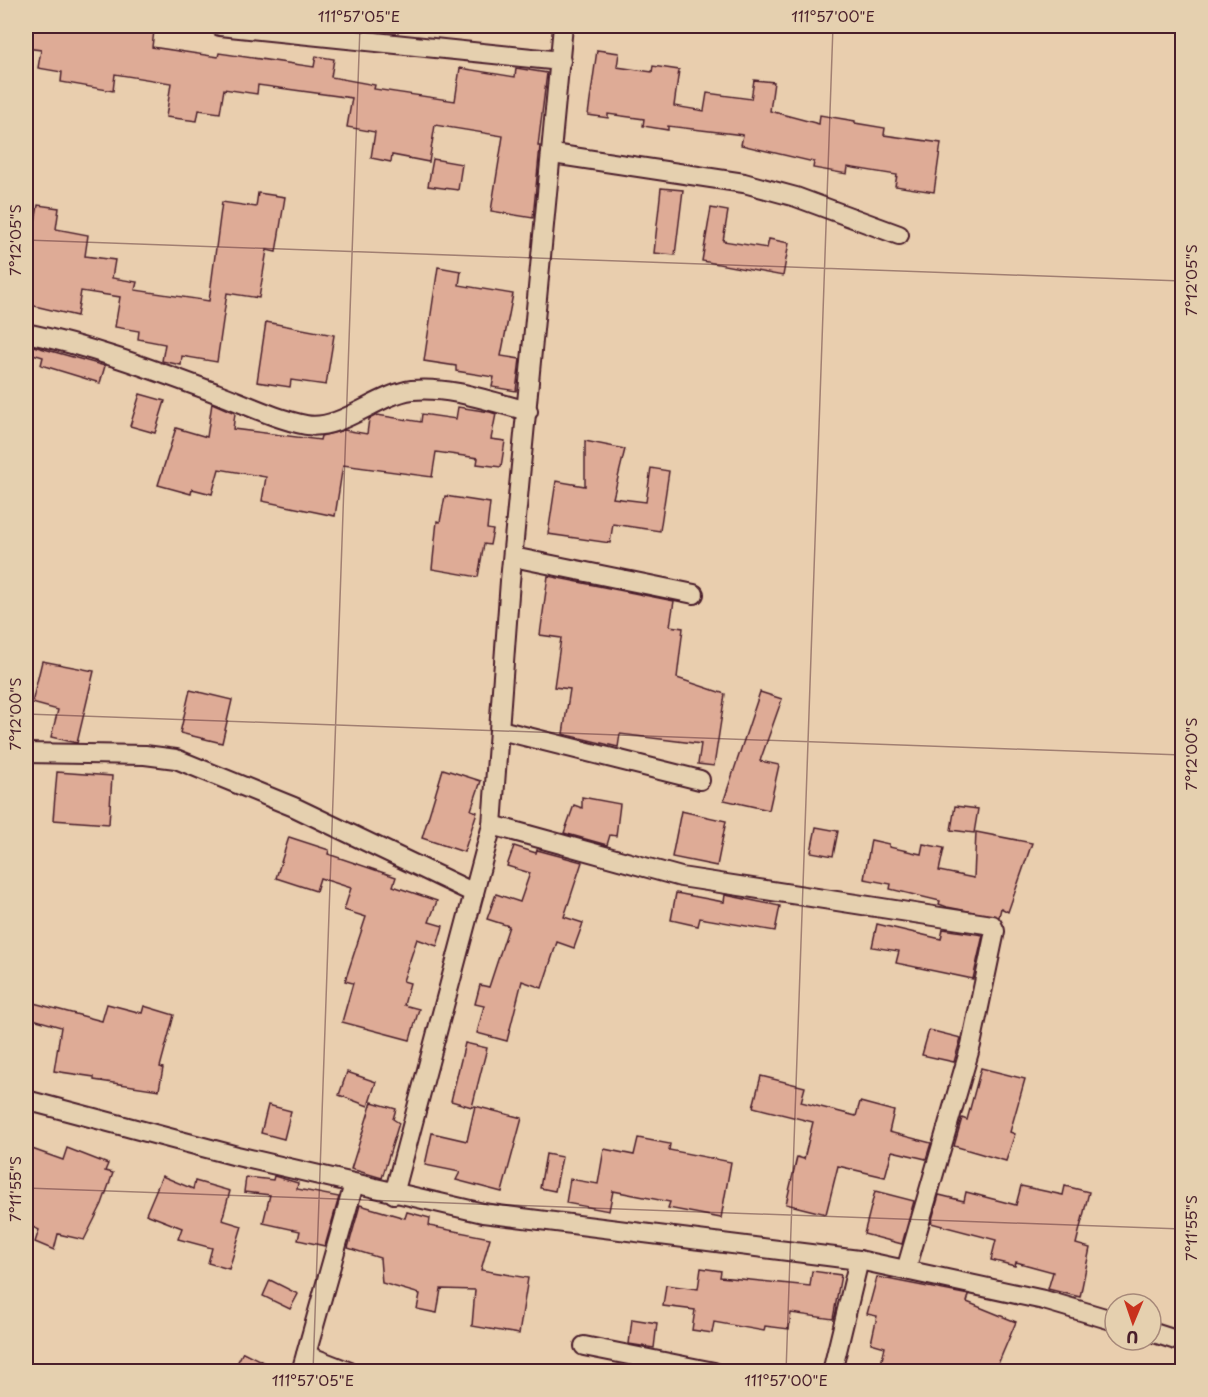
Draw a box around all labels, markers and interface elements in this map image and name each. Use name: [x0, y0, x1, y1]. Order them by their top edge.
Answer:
text: 111°57'05"E: [318, 4, 400, 27]
text: 111°57'00"E: [791, 4, 875, 27]
text: 7°12'05"S: [3, 204, 26, 276]
text: 7°12'05"S: [1179, 244, 1202, 316]
text: 7°12'00"S: [3, 677, 26, 751]
text: 7°12'00"S: [1179, 717, 1202, 791]
text: 7°11'55"S: [3, 1156, 26, 1222]
text: 7°11'55"S: [1179, 1195, 1202, 1261]
north arrow: [1103, 1292, 1163, 1352]
text: U: [1126, 1326, 1139, 1350]
text: 111°57'05"E: [272, 1368, 354, 1391]
text: 111°57'00"E: [744, 1368, 828, 1391]

